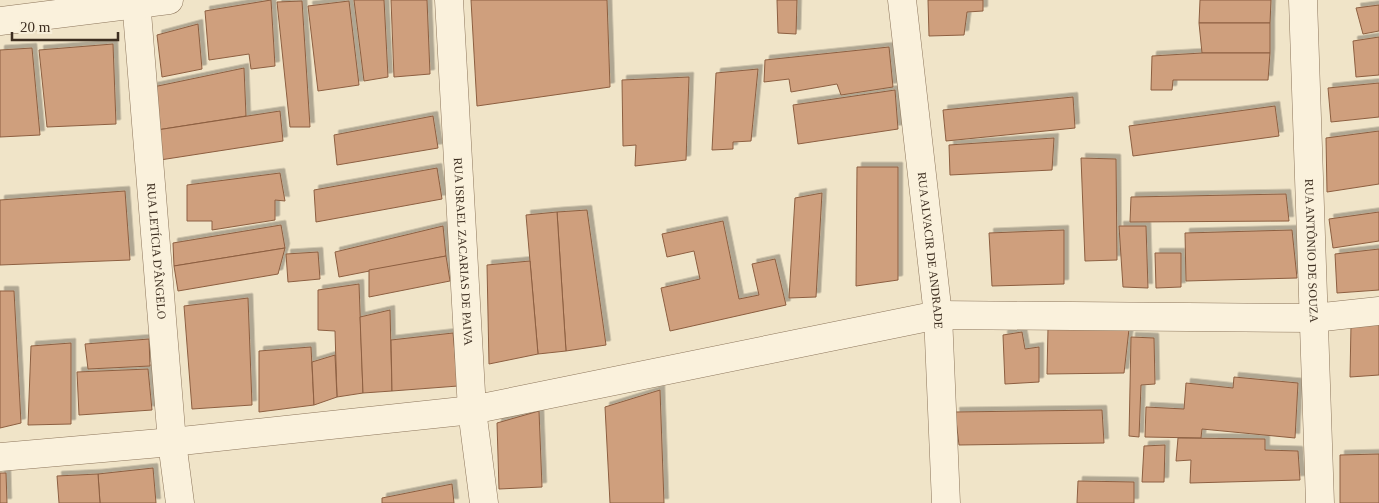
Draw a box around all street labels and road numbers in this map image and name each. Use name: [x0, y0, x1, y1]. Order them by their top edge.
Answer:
street label: RUA ISRAEL ZACARIAS DE PAIVA: [451, 157, 475, 346]
street label: RUA ALVACIR DE ANDRADE: [915, 171, 946, 329]
street label: RUA ANTÔNIO DE SOUZA: [1302, 179, 1321, 323]
street label: RUA LETÍCIA D'ÂNGELO: [144, 182, 169, 320]

